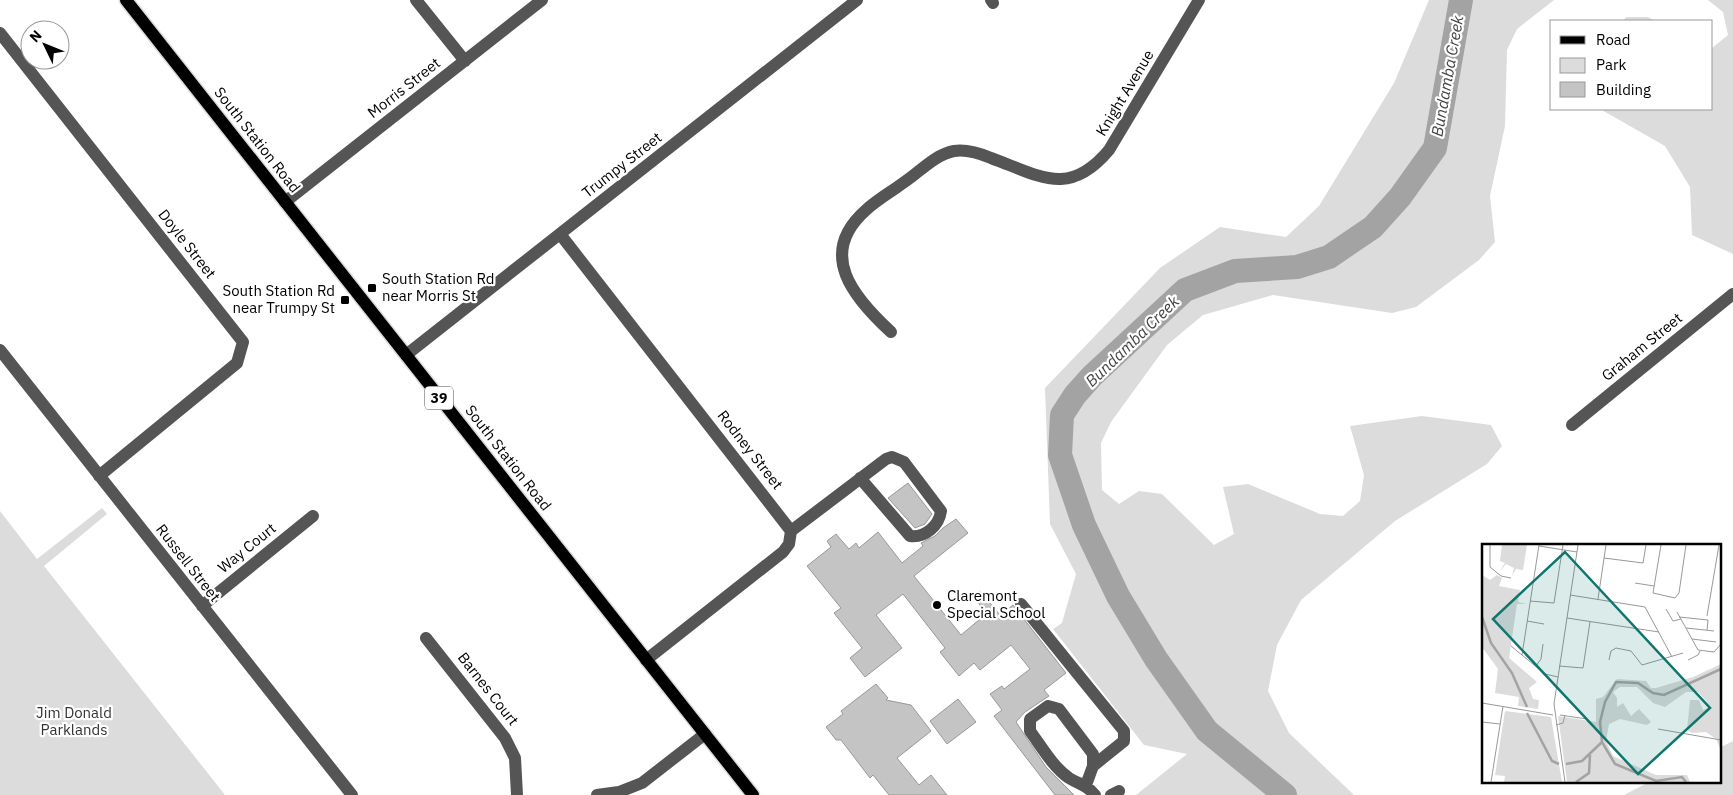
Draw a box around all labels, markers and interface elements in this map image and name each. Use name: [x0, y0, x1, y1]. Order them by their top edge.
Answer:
water label: Bundamba Creek: [1427, 13, 1468, 138]
north arrow: [20, 20, 70, 70]
legend: [1550, 20, 1713, 110]
text: N: [25, 26, 46, 46]
text: Road: [1596, 30, 1631, 49]
street label: Knight Avenue: [1091, 46, 1158, 139]
street label: Morris Street: [363, 53, 444, 122]
text: Park: [1596, 55, 1626, 74]
text: Building: [1596, 80, 1651, 99]
street label: South Station Road: [210, 83, 305, 196]
street label: Trumpy Street: [578, 128, 665, 202]
street label: Doyle Street: [154, 205, 220, 282]
place label: South Station Rd near Morris St: [382, 269, 495, 305]
place label: South Station Rd near Trumpy St: [222, 281, 335, 317]
marker: South Station Rd near Morris St: [366, 282, 378, 294]
water label: Bundamba Creek: [1081, 291, 1184, 391]
marker: South Station Rd near Trumpy St: [339, 294, 351, 306]
street label: Graham Street: [1598, 308, 1686, 385]
road number: 39: [425, 386, 453, 409]
street label: South Station Road: [461, 401, 556, 514]
street label: Rodney Street: [714, 406, 787, 493]
street label: Way Court: [214, 518, 280, 577]
street label: Russell Street: [152, 520, 225, 605]
inset map: [1482, 544, 1720, 782]
place label: Claremont Special School: [947, 586, 1045, 622]
marker: Claremont Special School: [931, 599, 943, 611]
street label: Barnes Court: [454, 648, 523, 729]
park label: Jim Donald Parklands: [36, 703, 112, 739]

